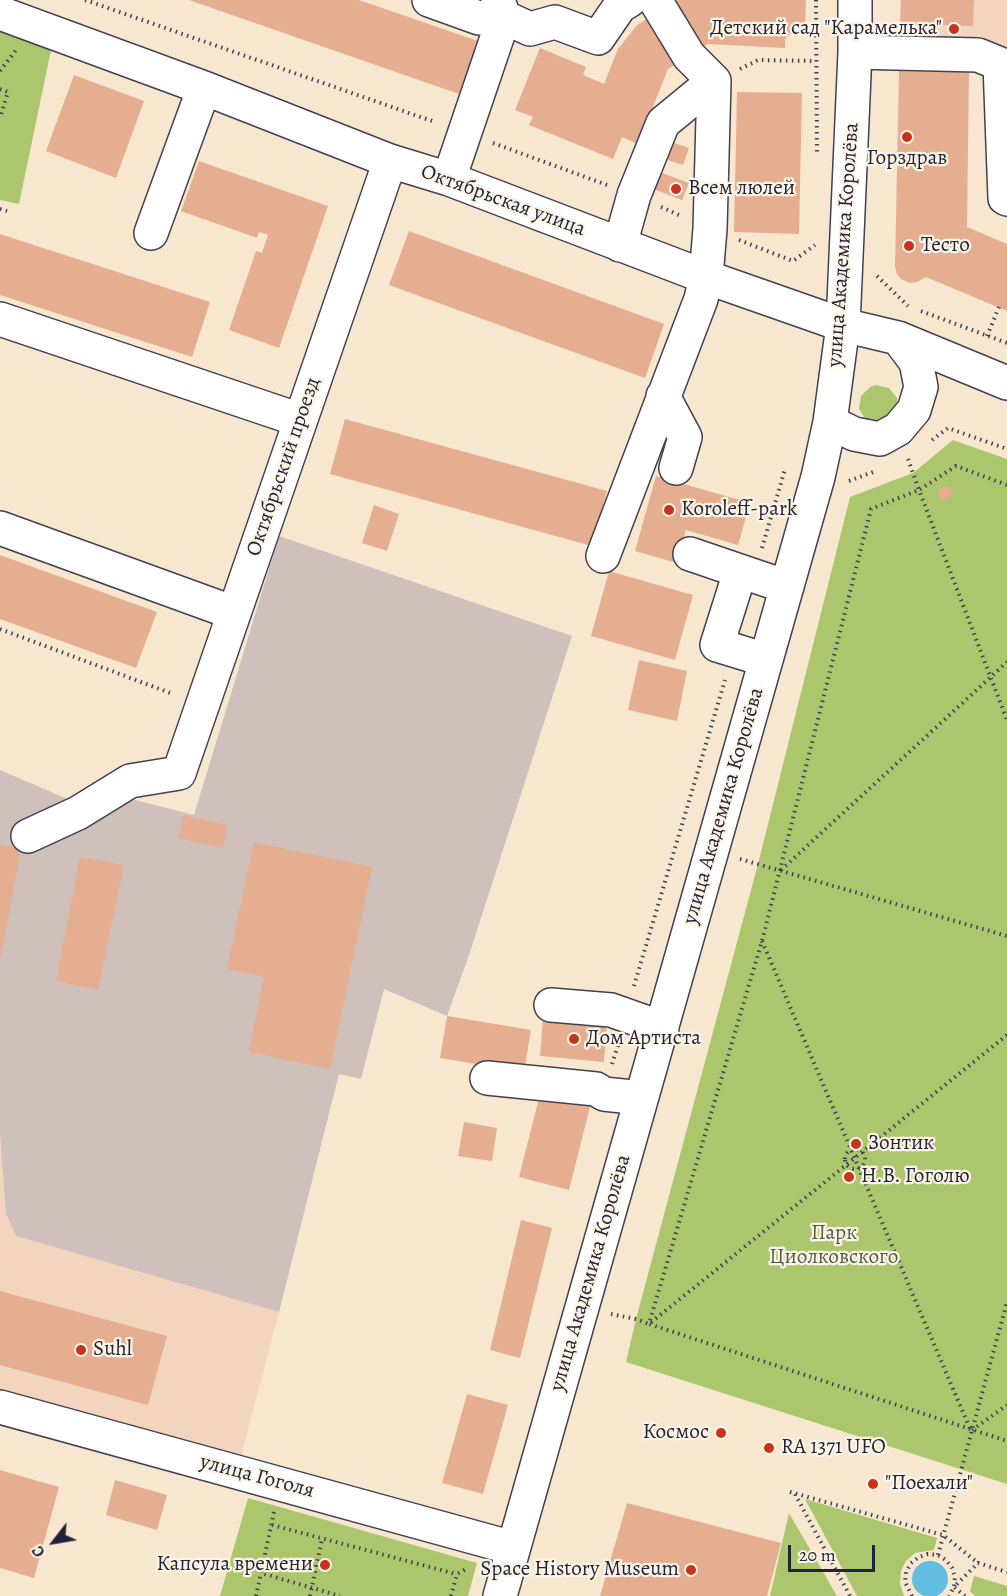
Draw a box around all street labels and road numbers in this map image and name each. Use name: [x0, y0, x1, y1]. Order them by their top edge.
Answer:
street label: улица Академика Королёва: [823, 122, 865, 368]
street label: Октябрьская улица: [417, 160, 589, 242]
street label: Октябрьский проезд: [242, 374, 326, 560]
street label: улица Академика Королёва: [678, 685, 770, 927]
street label: улица Академика Королёва: [545, 1152, 637, 1394]
street label: улица Гоголя: [197, 1450, 317, 1504]

